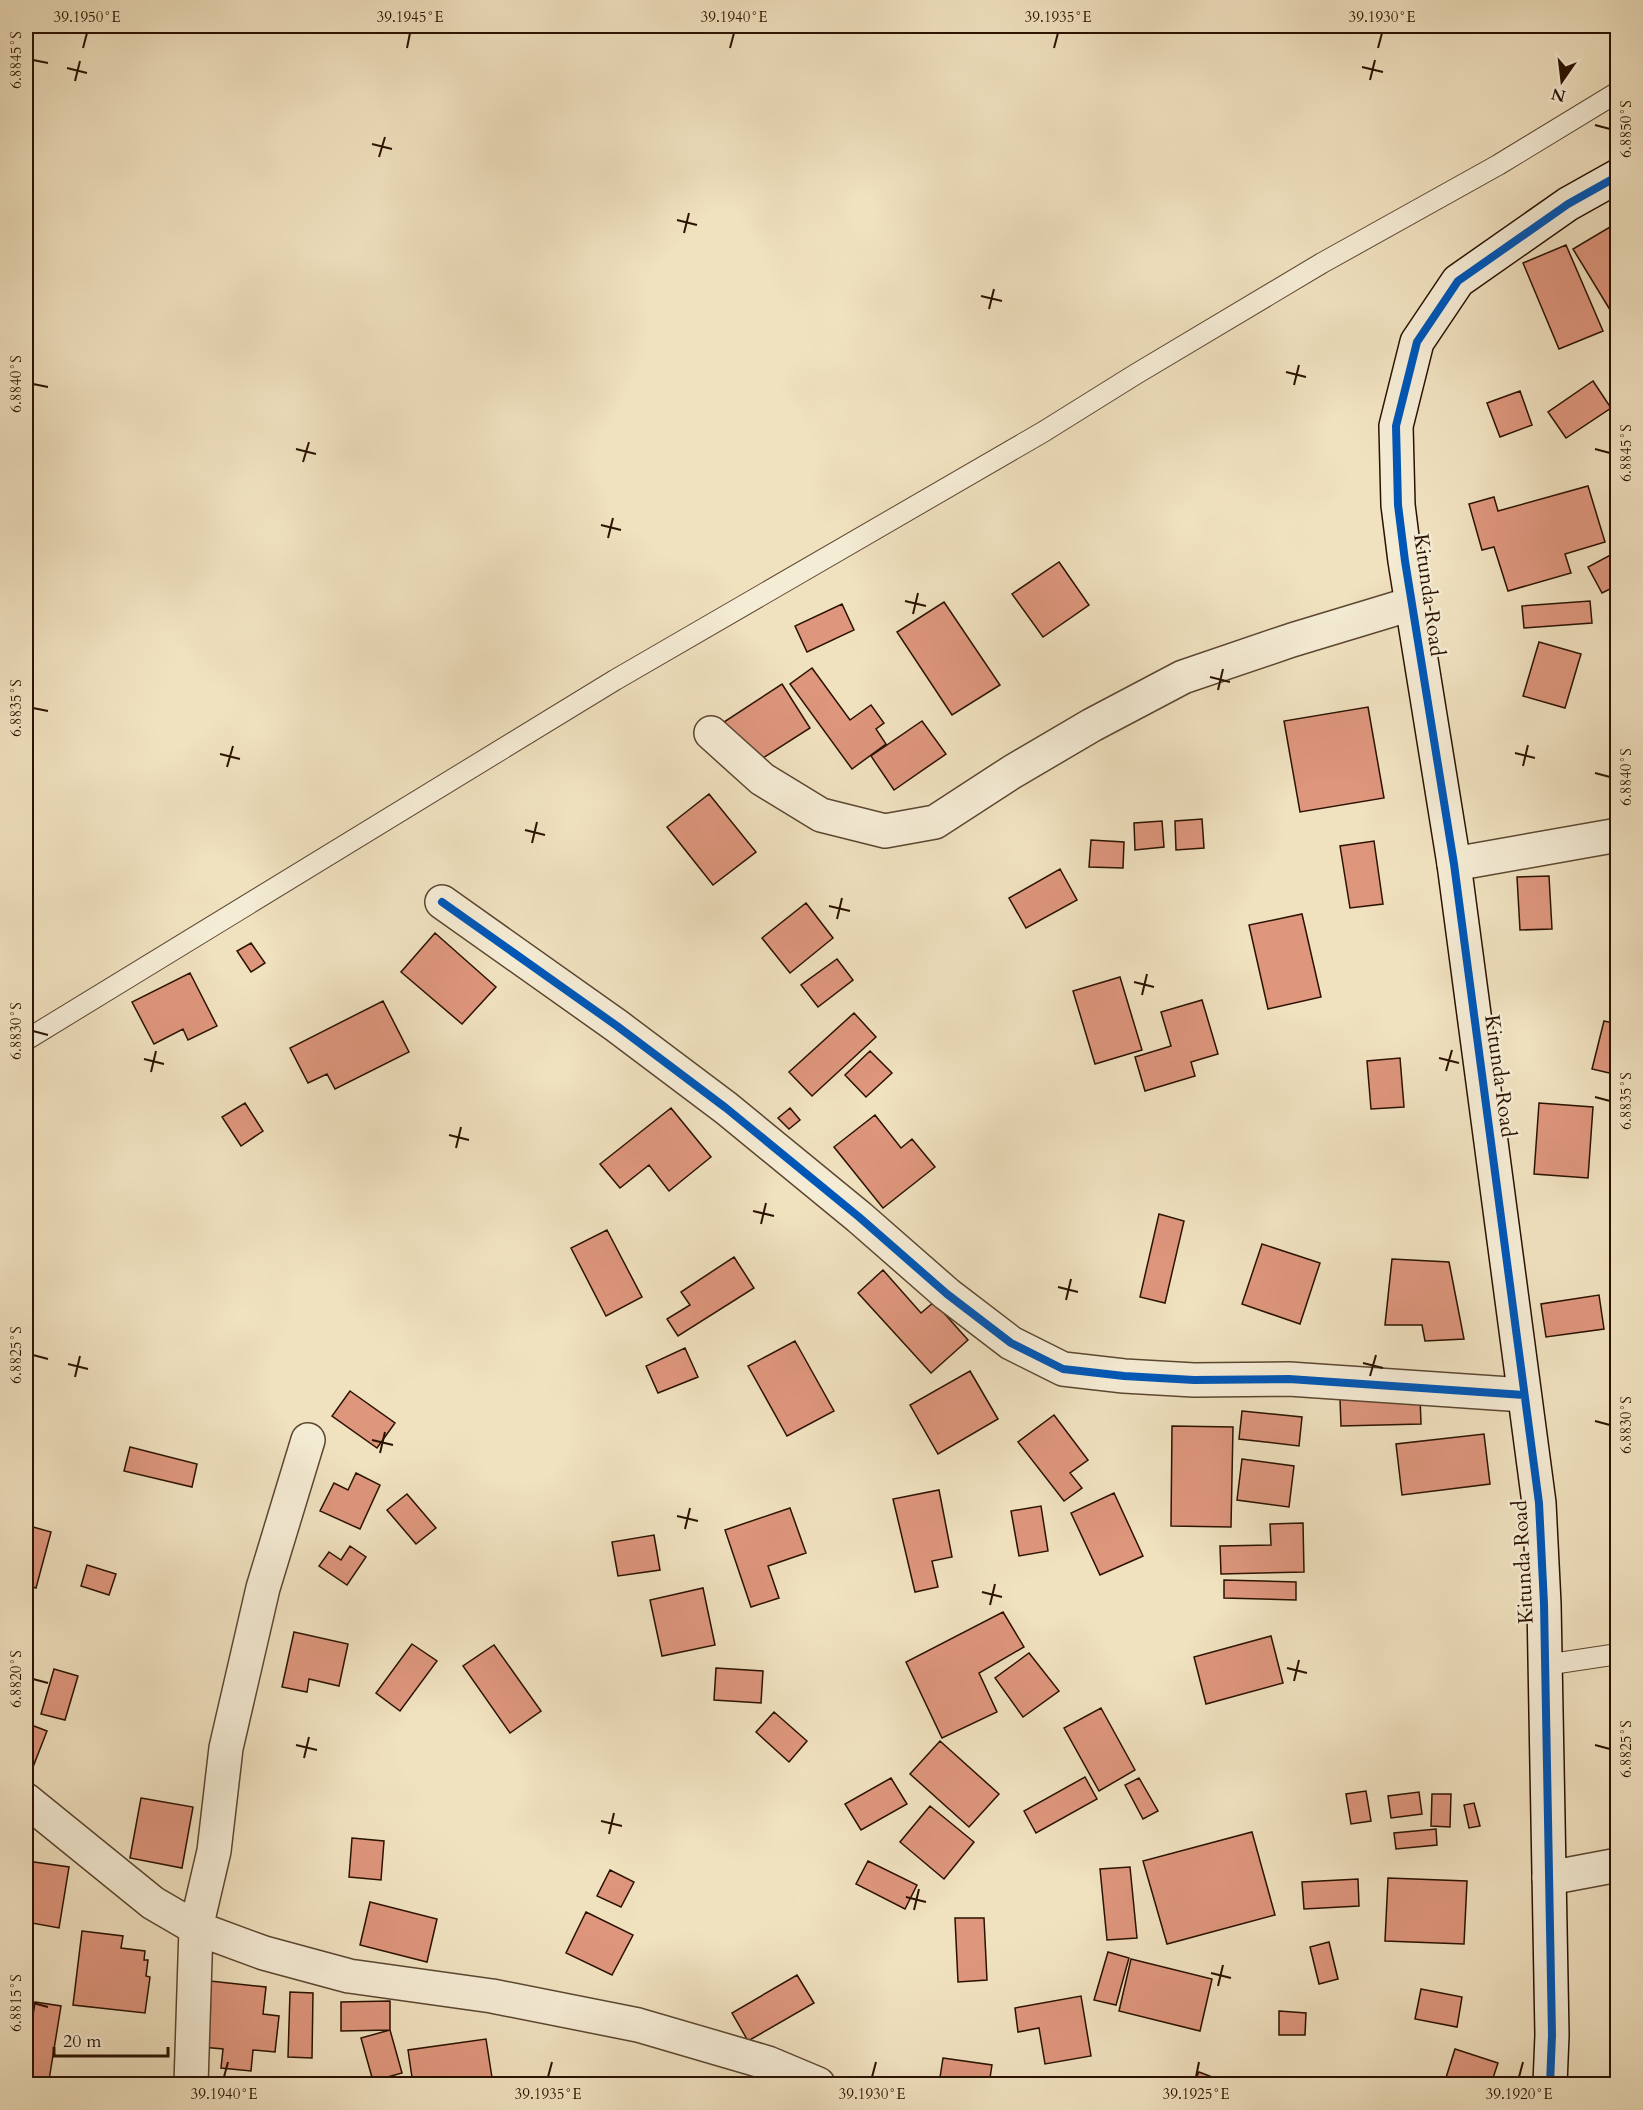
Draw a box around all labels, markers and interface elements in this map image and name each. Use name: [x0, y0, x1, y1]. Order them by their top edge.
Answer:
text: 39.1950°E: [54, 7, 120, 27]
text: 39.1945°E: [377, 7, 443, 27]
text: 39.1940°E: [701, 7, 767, 27]
text: 39.1935°E: [1025, 7, 1091, 27]
text: 39.1930°E: [1349, 7, 1415, 27]
text: 6.8845°S: [6, 31, 26, 89]
north arrow: [1532, 51, 1592, 111]
text: N: [1549, 82, 1568, 107]
text: 6.8850°S: [1616, 100, 1636, 158]
text: 6.8840°S: [6, 355, 26, 413]
text: 6.8845°S: [1616, 424, 1636, 482]
street label: Kitunda Road: [1406, 532, 1452, 658]
text: 6.8835°S: [6, 679, 26, 737]
text: 6.8840°S: [1616, 748, 1636, 806]
text: 6.8830°S: [6, 1002, 26, 1060]
street label: Kitunda Road: [1477, 1013, 1523, 1139]
text: 6.8835°S: [1616, 1072, 1636, 1130]
text: 6.8825°S: [6, 1326, 26, 1384]
text: 6.8830°S: [1616, 1396, 1636, 1454]
street label: Kitunda Road: [1505, 1499, 1541, 1625]
text: 6.8820°S: [6, 1650, 26, 1708]
text: 6.8825°S: [1616, 1720, 1636, 1778]
text: 6.8815°S: [6, 1974, 26, 2032]
scale bar: [54, 2020, 168, 2058]
text: 20 m: [63, 2029, 102, 2054]
text: 39.1940°E: [191, 2084, 257, 2104]
text: 39.1935°E: [515, 2084, 581, 2104]
text: 39.1930°E: [839, 2084, 905, 2104]
text: 39.1925°E: [1163, 2084, 1229, 2104]
text: 39.1920°E: [1486, 2084, 1552, 2104]

